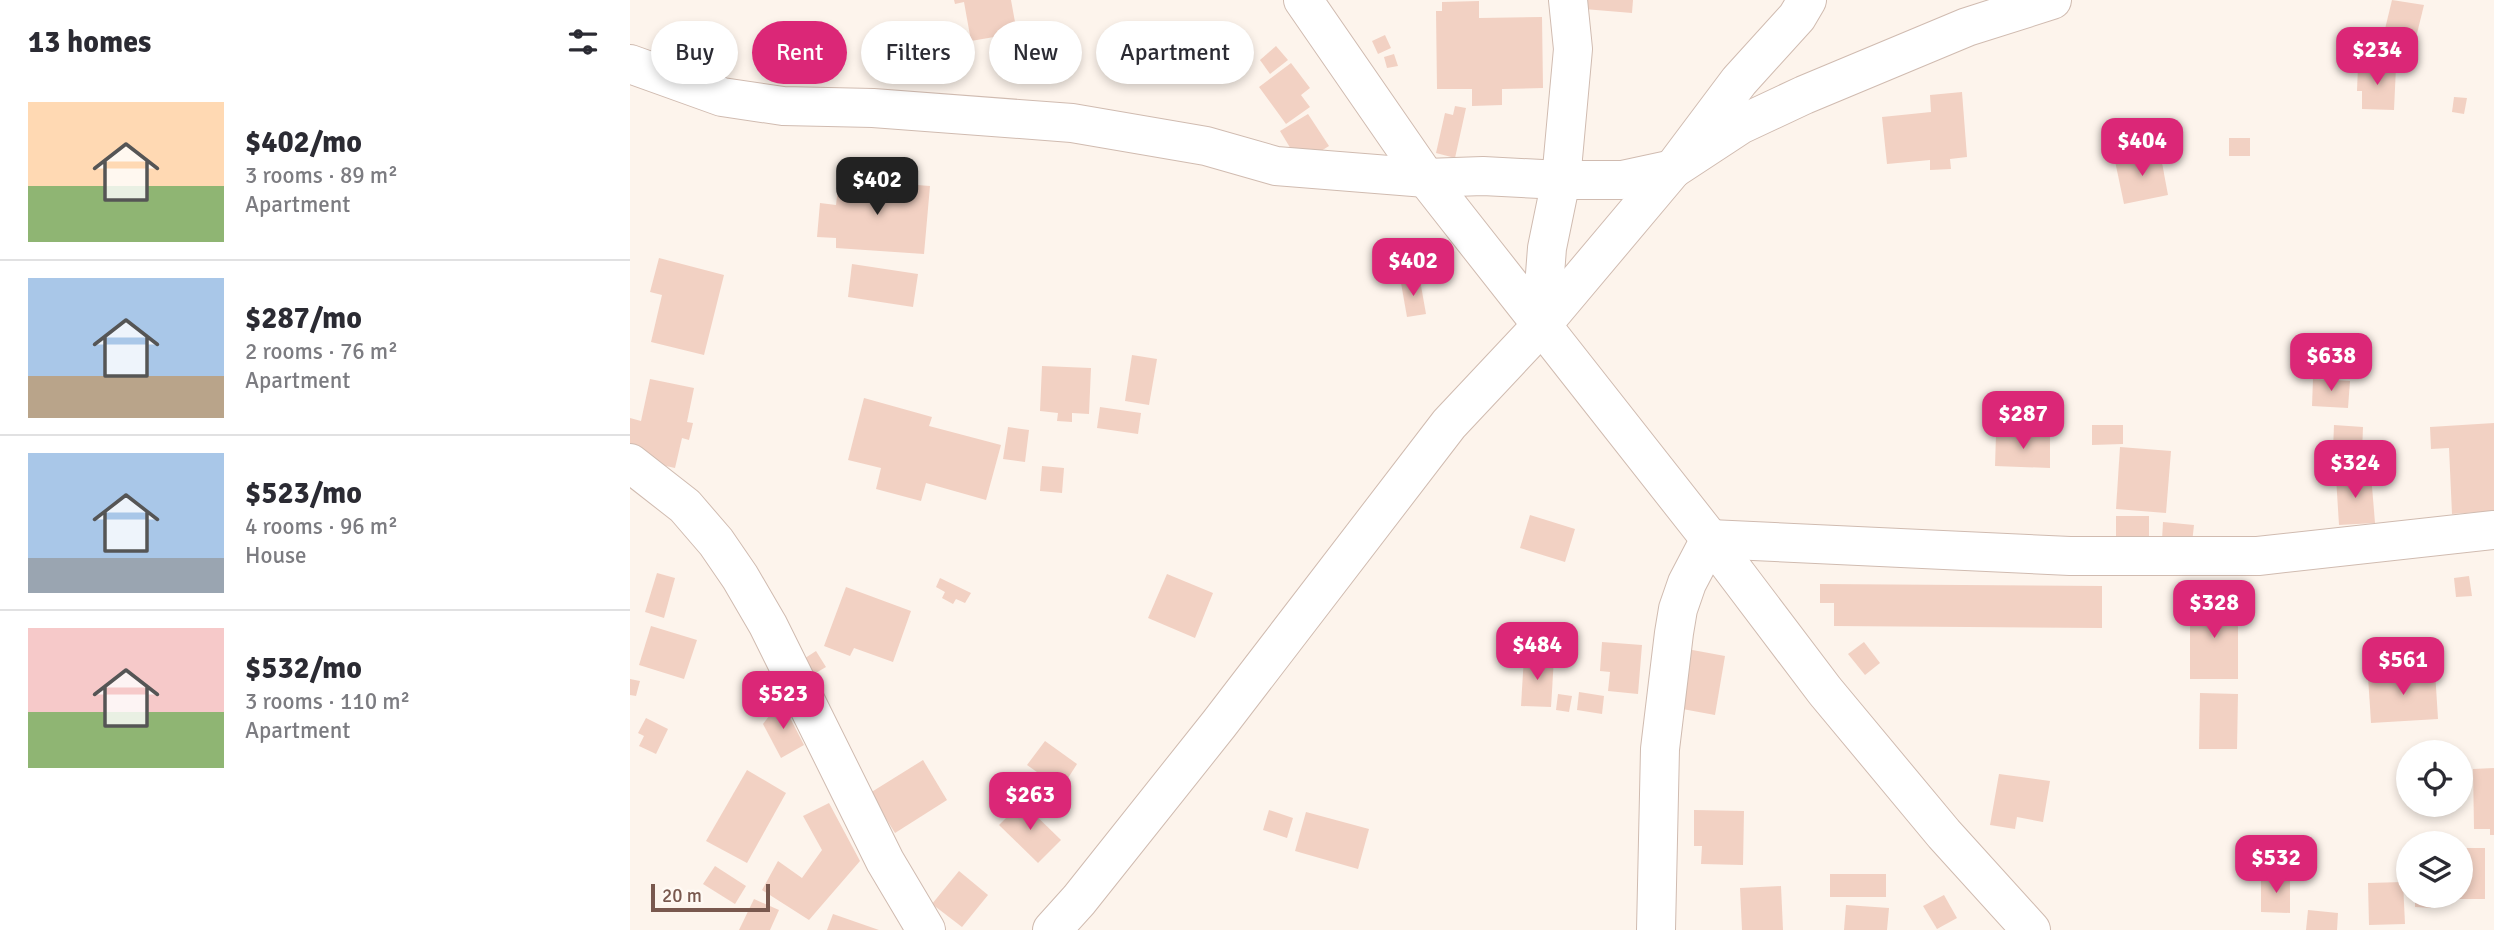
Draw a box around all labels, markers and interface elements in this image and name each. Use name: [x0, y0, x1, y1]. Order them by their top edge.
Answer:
chip: Buy: [651, 21, 738, 84]
chip: Rent: [752, 21, 847, 84]
chip: Filters: [861, 21, 975, 84]
chip: New: [989, 21, 1082, 84]
chip: Apartment: [1096, 21, 1254, 84]
icon: filters: [564, 23, 602, 61]
text: 13 homes: [28, 24, 151, 61]
pin: $234: [2336, 28, 2418, 87]
text: $234: [2352, 35, 2402, 64]
pin: $404: [2101, 118, 2183, 178]
text: $402/mo: [245, 124, 362, 161]
text: $404: [2117, 126, 2167, 155]
icon: home: [84, 130, 168, 214]
pin: $402: [836, 158, 918, 217]
text: 3 rooms · 89 m²: [245, 161, 398, 190]
text: $402: [852, 165, 902, 194]
text: Apartment: [245, 190, 350, 219]
pin: $402: [1372, 238, 1454, 298]
text: $402: [1388, 246, 1438, 275]
text: $287/mo: [245, 300, 362, 337]
icon: home: [84, 306, 168, 390]
pin: $638: [2290, 334, 2372, 393]
text: 2 rooms · 76 m²: [245, 337, 398, 366]
text: $638: [2306, 341, 2356, 370]
text: Apartment: [245, 366, 350, 395]
pin: $287: [1982, 392, 2064, 451]
text: $287: [1998, 399, 2048, 428]
pin: $324: [2314, 440, 2396, 500]
text: $324: [2330, 448, 2380, 477]
text: $523/mo: [245, 475, 362, 512]
icon: home: [84, 481, 168, 565]
text: 4 rooms · 96 m²: [245, 512, 398, 541]
text: House: [245, 541, 307, 570]
pin: $328: [2173, 580, 2255, 640]
text: $328: [2189, 588, 2239, 617]
pin: $484: [1496, 622, 1578, 682]
text: $484: [1512, 630, 1562, 659]
pin: $561: [2362, 638, 2444, 697]
text: $561: [2378, 645, 2428, 674]
text: $532/mo: [245, 650, 362, 687]
icon: home: [84, 656, 168, 740]
pin: $523: [742, 672, 824, 731]
text: $523: [758, 679, 808, 708]
text: 3 rooms · 110 m²: [245, 687, 410, 716]
text: Apartment: [245, 716, 350, 745]
map controls: [2396, 740, 2473, 908]
button: locate: [2396, 740, 2473, 817]
pin: $263: [989, 772, 1071, 832]
text: $263: [1005, 780, 1055, 809]
button: layers: [2396, 831, 2473, 908]
pin: $532: [2235, 836, 2317, 895]
text: $532: [2251, 843, 2301, 872]
scale bar: [651, 881, 770, 913]
text: 20 m: [662, 884, 702, 908]

